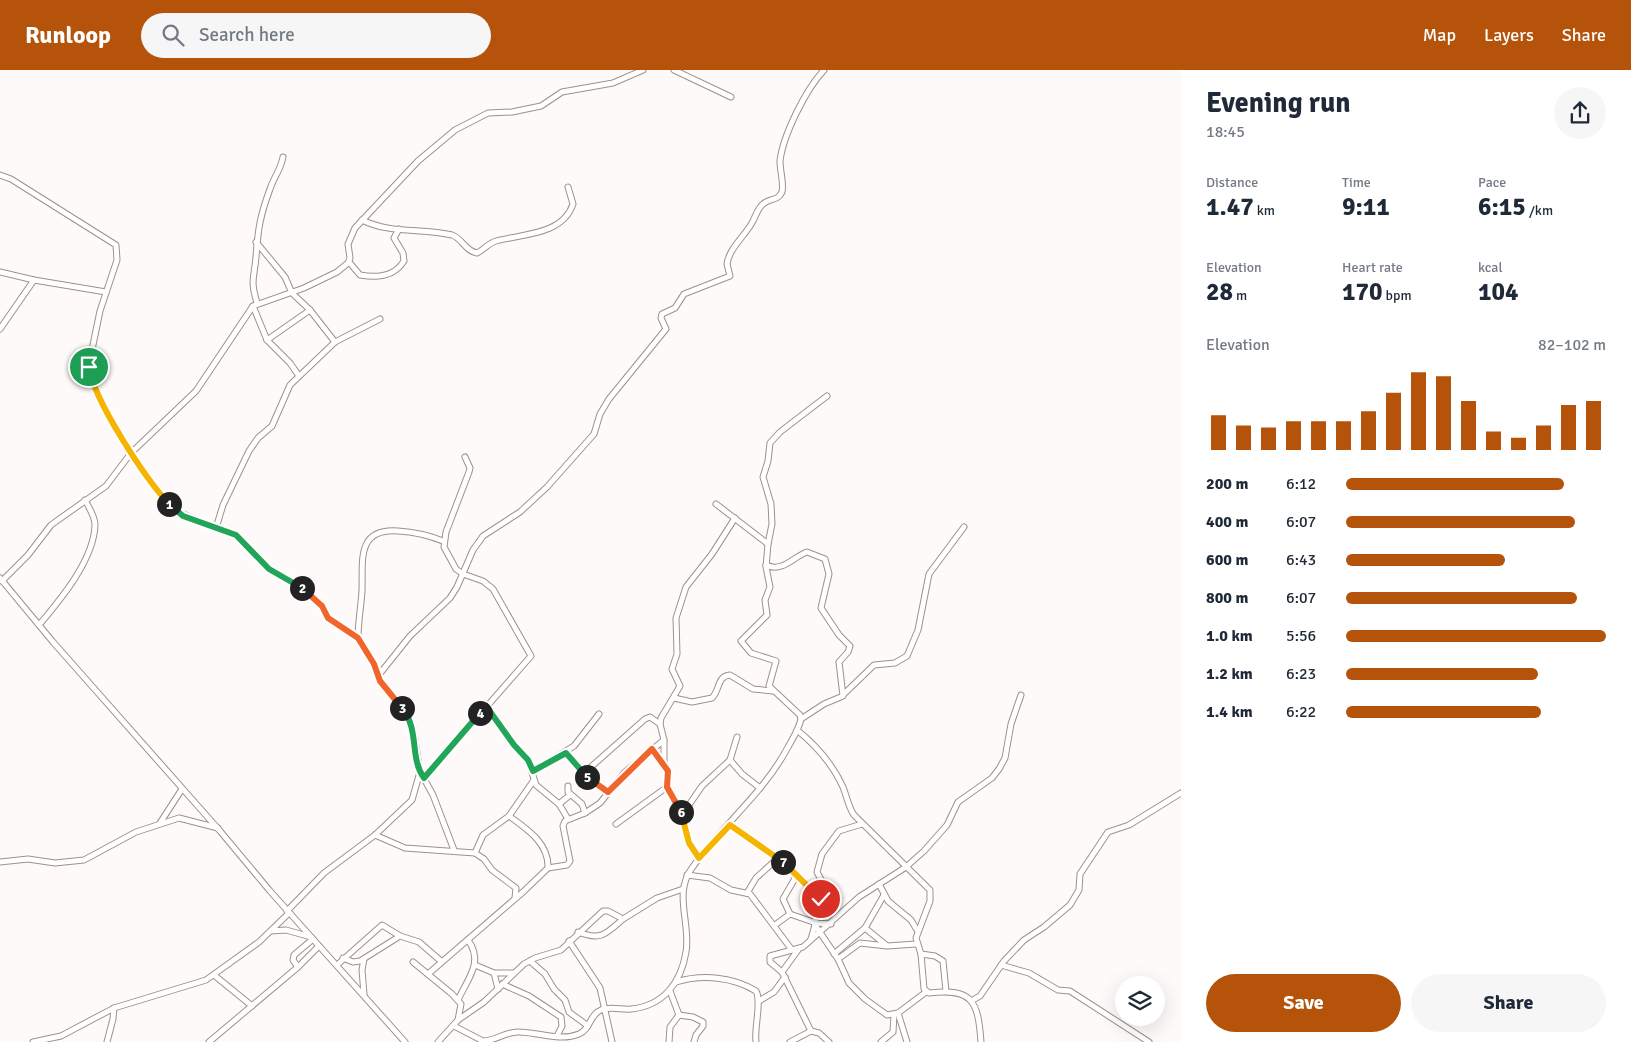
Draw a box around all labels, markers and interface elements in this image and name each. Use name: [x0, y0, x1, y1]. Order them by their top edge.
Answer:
search box: [141, 13, 491, 58]
text: Runloop: [25, 20, 111, 50]
icon: search: [159, 21, 187, 49]
text: Search here: [199, 23, 295, 47]
text: Map: [1423, 24, 1456, 46]
text: Layers: [1484, 24, 1534, 46]
text: Share: [1562, 24, 1606, 46]
text: Evening run: [1206, 86, 1351, 120]
button: share: [1554, 87, 1606, 139]
text: 18:45: [1206, 122, 1245, 142]
text: Distance: [1206, 174, 1258, 191]
text: Time: [1342, 174, 1371, 191]
text: Pace: [1478, 174, 1506, 191]
text: 1.47: [1206, 191, 1254, 222]
text: 9:11: [1342, 191, 1390, 222]
text: 6:15: [1478, 191, 1526, 222]
text: km: [1254, 202, 1275, 219]
text: /km: [1526, 202, 1553, 219]
text: Elevation: [1206, 259, 1262, 276]
text: Heart rate: [1342, 259, 1403, 276]
text: kcal: [1478, 259, 1503, 276]
text: 28: [1206, 276, 1233, 307]
text: 170: [1342, 276, 1383, 307]
text: 104: [1478, 276, 1519, 307]
text: m: [1233, 287, 1247, 304]
text: bpm: [1383, 287, 1412, 304]
text: Elevation: [1206, 335, 1270, 355]
text: 82–102 m: [1538, 335, 1606, 355]
pin: [68, 346, 110, 388]
icon: arrive: [75, 353, 103, 381]
text: 200 m: [1206, 474, 1248, 494]
text: 6:12: [1286, 474, 1316, 494]
pin: 1: [156, 492, 182, 516]
text: 1: [166, 496, 173, 513]
text: 400 m: [1206, 512, 1248, 532]
text: 6:07: [1286, 512, 1316, 532]
text: 600 m: [1206, 550, 1248, 570]
text: 6:43: [1286, 550, 1316, 570]
pin: 2: [290, 576, 314, 600]
text: 2: [299, 580, 306, 597]
text: 800 m: [1206, 588, 1248, 608]
text: 6:07: [1286, 588, 1316, 608]
text: 1.0 km: [1206, 626, 1253, 646]
text: 5:56: [1286, 626, 1316, 646]
text: 1.2 km: [1206, 664, 1253, 684]
text: 6:23: [1286, 664, 1316, 684]
pin: 3: [390, 696, 414, 720]
text: 3: [399, 700, 406, 717]
pin: 4: [468, 700, 492, 726]
text: 1.4 km: [1206, 702, 1253, 722]
text: 6:22: [1286, 702, 1316, 722]
text: 4: [477, 705, 484, 722]
pin: 5: [574, 764, 600, 790]
text: 5: [584, 769, 591, 786]
pin: 6: [668, 800, 694, 824]
text: 6: [678, 804, 685, 821]
pin: 7: [770, 850, 796, 874]
text: 7: [780, 854, 787, 871]
pin: [800, 878, 842, 920]
icon: check: [807, 885, 835, 913]
button: Save: [1206, 974, 1401, 1032]
button: Share: [1411, 974, 1606, 1032]
map controls: [1115, 976, 1165, 1026]
button: layers: [1115, 976, 1165, 1026]

